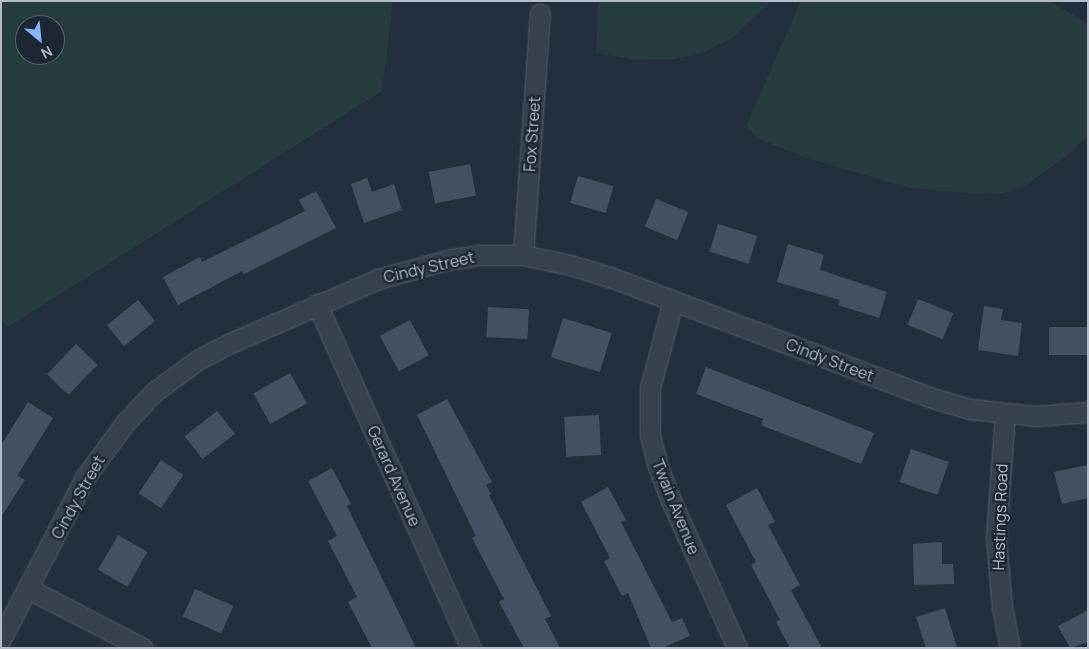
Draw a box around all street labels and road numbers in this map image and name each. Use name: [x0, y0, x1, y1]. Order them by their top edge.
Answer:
street label: Fox Street: [520, 96, 544, 172]
street label: Cindy Street: [382, 247, 476, 287]
street label: Cindy Street: [783, 334, 877, 386]
street label: Gerard Avenue: [363, 423, 425, 529]
street label: Cindy Street: [47, 452, 109, 542]
street label: Twain Avenue: [648, 457, 704, 557]
street label: Hastings Road: [989, 463, 1011, 571]

